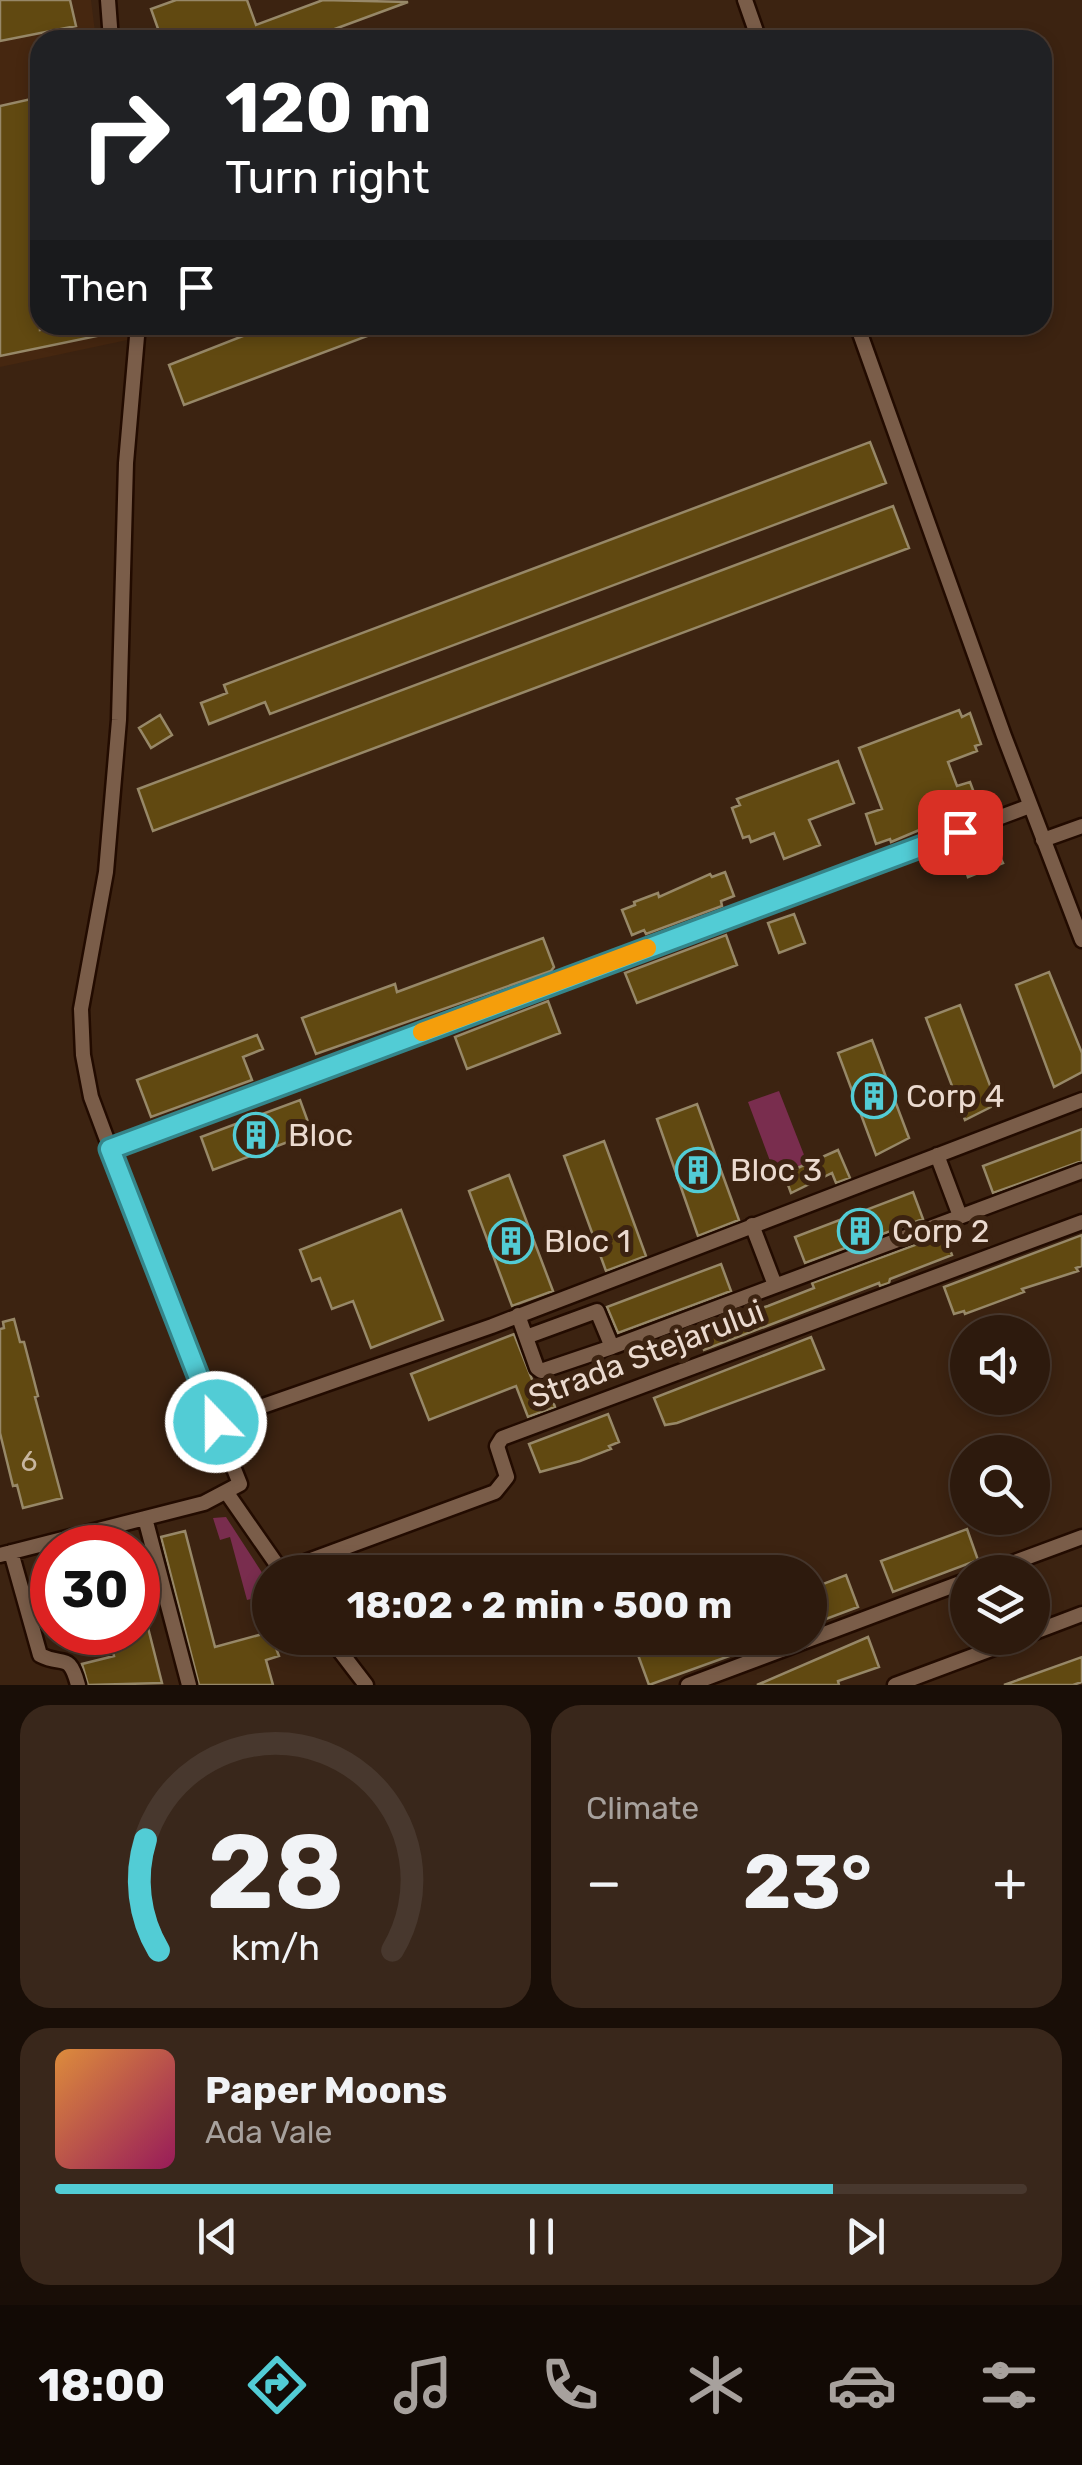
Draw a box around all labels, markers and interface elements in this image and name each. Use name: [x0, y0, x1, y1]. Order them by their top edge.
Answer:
text: 120 m: [225, 67, 432, 150]
icon: right: [60, 70, 190, 200]
text: Turn right: [225, 151, 429, 204]
icon: arrive: [169, 260, 224, 315]
text: Then: [60, 265, 149, 311]
pin: [918, 790, 1003, 875]
icon: arrive: [933, 805, 988, 860]
building icon: Corp 4: [851, 1073, 897, 1119]
place label: Corp 4: [906, 1077, 1005, 1115]
building icon: Bloc: [233, 1112, 279, 1158]
place label: Bloc: [288, 1116, 353, 1154]
building icon: Bloc 3: [675, 1147, 721, 1193]
place label: Bloc 3: [730, 1151, 822, 1189]
building icon: Corp 2: [837, 1208, 883, 1254]
place label: Corp 2: [892, 1212, 990, 1250]
building icon: Bloc 1: [488, 1218, 534, 1264]
place label: Bloc 1: [544, 1222, 631, 1260]
street label: Strada Stejarului: [523, 1292, 769, 1416]
map controls: [950, 1315, 1050, 1655]
button: sound: [950, 1315, 1050, 1415]
position arrow: [164, 1370, 268, 1474]
button: search: [950, 1435, 1050, 1535]
house number: 6: [21, 1445, 37, 1478]
speed limit sign: 30: [30, 1525, 160, 1655]
button: layers: [950, 1555, 1050, 1655]
text: 18:02 · 2 min · 500 m: [347, 1582, 732, 1628]
text: Climate: [586, 1789, 699, 1827]
text: 28: [206, 1811, 345, 1934]
text: 23°: [743, 1838, 872, 1927]
text: −: [586, 1850, 622, 1915]
text: +: [993, 1850, 1027, 1915]
text: km/h: [231, 1927, 320, 1969]
text: Paper Moons: [205, 2067, 447, 2113]
text: Ada Vale: [205, 2113, 332, 2151]
icon: previous: [190, 2209, 245, 2264]
icon: pause: [514, 2209, 569, 2264]
icon: next: [838, 2209, 893, 2264]
icon: directions: [242, 2350, 312, 2420]
icon: music: [388, 2350, 458, 2420]
icon: phone: [535, 2350, 605, 2420]
icon: climate: [681, 2350, 751, 2420]
icon: car: [827, 2350, 897, 2420]
icon: filters: [974, 2350, 1044, 2420]
text: 18:00: [38, 2359, 165, 2412]

